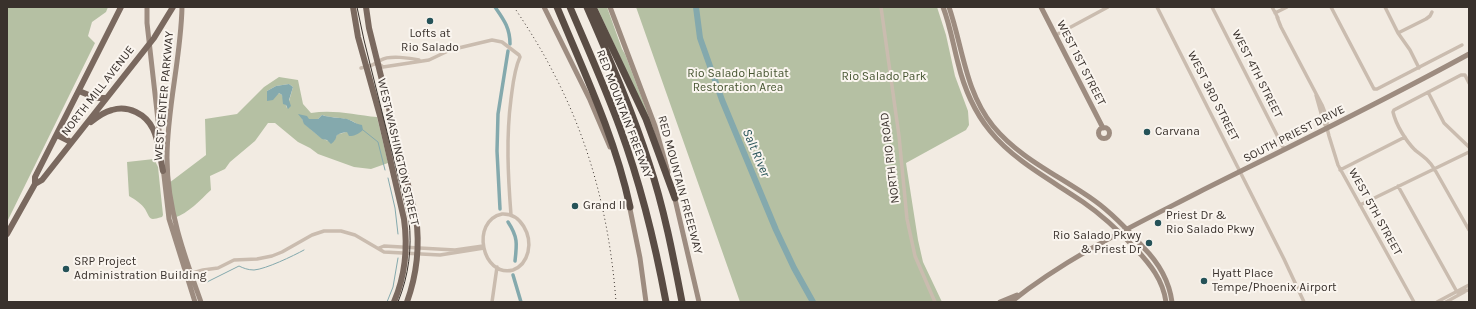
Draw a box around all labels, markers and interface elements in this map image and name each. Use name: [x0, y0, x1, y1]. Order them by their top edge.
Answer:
marker: Lofts at Rio Salado: [425, 16, 435, 26]
street label: WEST 1ST STREET: [1053, 18, 1109, 108]
place label: Lofts at Rio Salado: [401, 27, 459, 55]
street label: WEST 4TH STREET: [1229, 27, 1285, 121]
street label: WEST CENTER PARKWAY: [151, 31, 177, 161]
street label: NORTH MILL AVENUE: [58, 43, 138, 139]
street label: RED MOUNTAIN FREEWAY: [593, 48, 655, 180]
street label: WEST 3RD STREET: [1184, 49, 1242, 143]
park label: Rio Salado Habitat Restoration Area: [687, 67, 789, 95]
park label: Rio Salado Park: [841, 70, 927, 84]
street label: WEST WASHINGTON STREET: [374, 77, 422, 227]
street label: SOUTH PRIEST DRIVE: [1241, 102, 1347, 166]
street label: NORTH RIO ROAD: [877, 112, 903, 204]
street label: RED MOUNTAIN FREEEWAY: [655, 114, 705, 256]
place label: Carvana: [1155, 125, 1200, 139]
water label: Salt River: [739, 126, 773, 180]
marker: Carvana: [1142, 127, 1152, 137]
street label: WEST 5TH STREET: [1345, 166, 1405, 258]
place label: Grand II: [583, 199, 626, 213]
marker: Grand II: [570, 201, 580, 211]
place label: Priest Dr & Rio Salado Pkwy: [1166, 209, 1254, 237]
marker: Priest Dr & Rio Salado Pkwy: [1153, 218, 1163, 228]
place label: Rio Salado Pkwy & Priest Dr: [1053, 229, 1141, 257]
marker: Rio Salado Pkwy & Priest Dr: [1144, 238, 1154, 248]
place label: SRP Project Administration Building: [74, 255, 206, 283]
marker: SRP Project Administration Building: [61, 264, 71, 274]
place label: Hyatt Place Tempe/Phoenix Airport: [1212, 267, 1336, 295]
marker: Hyatt Place Tempe/Phoenix Airport: [1199, 276, 1209, 286]

